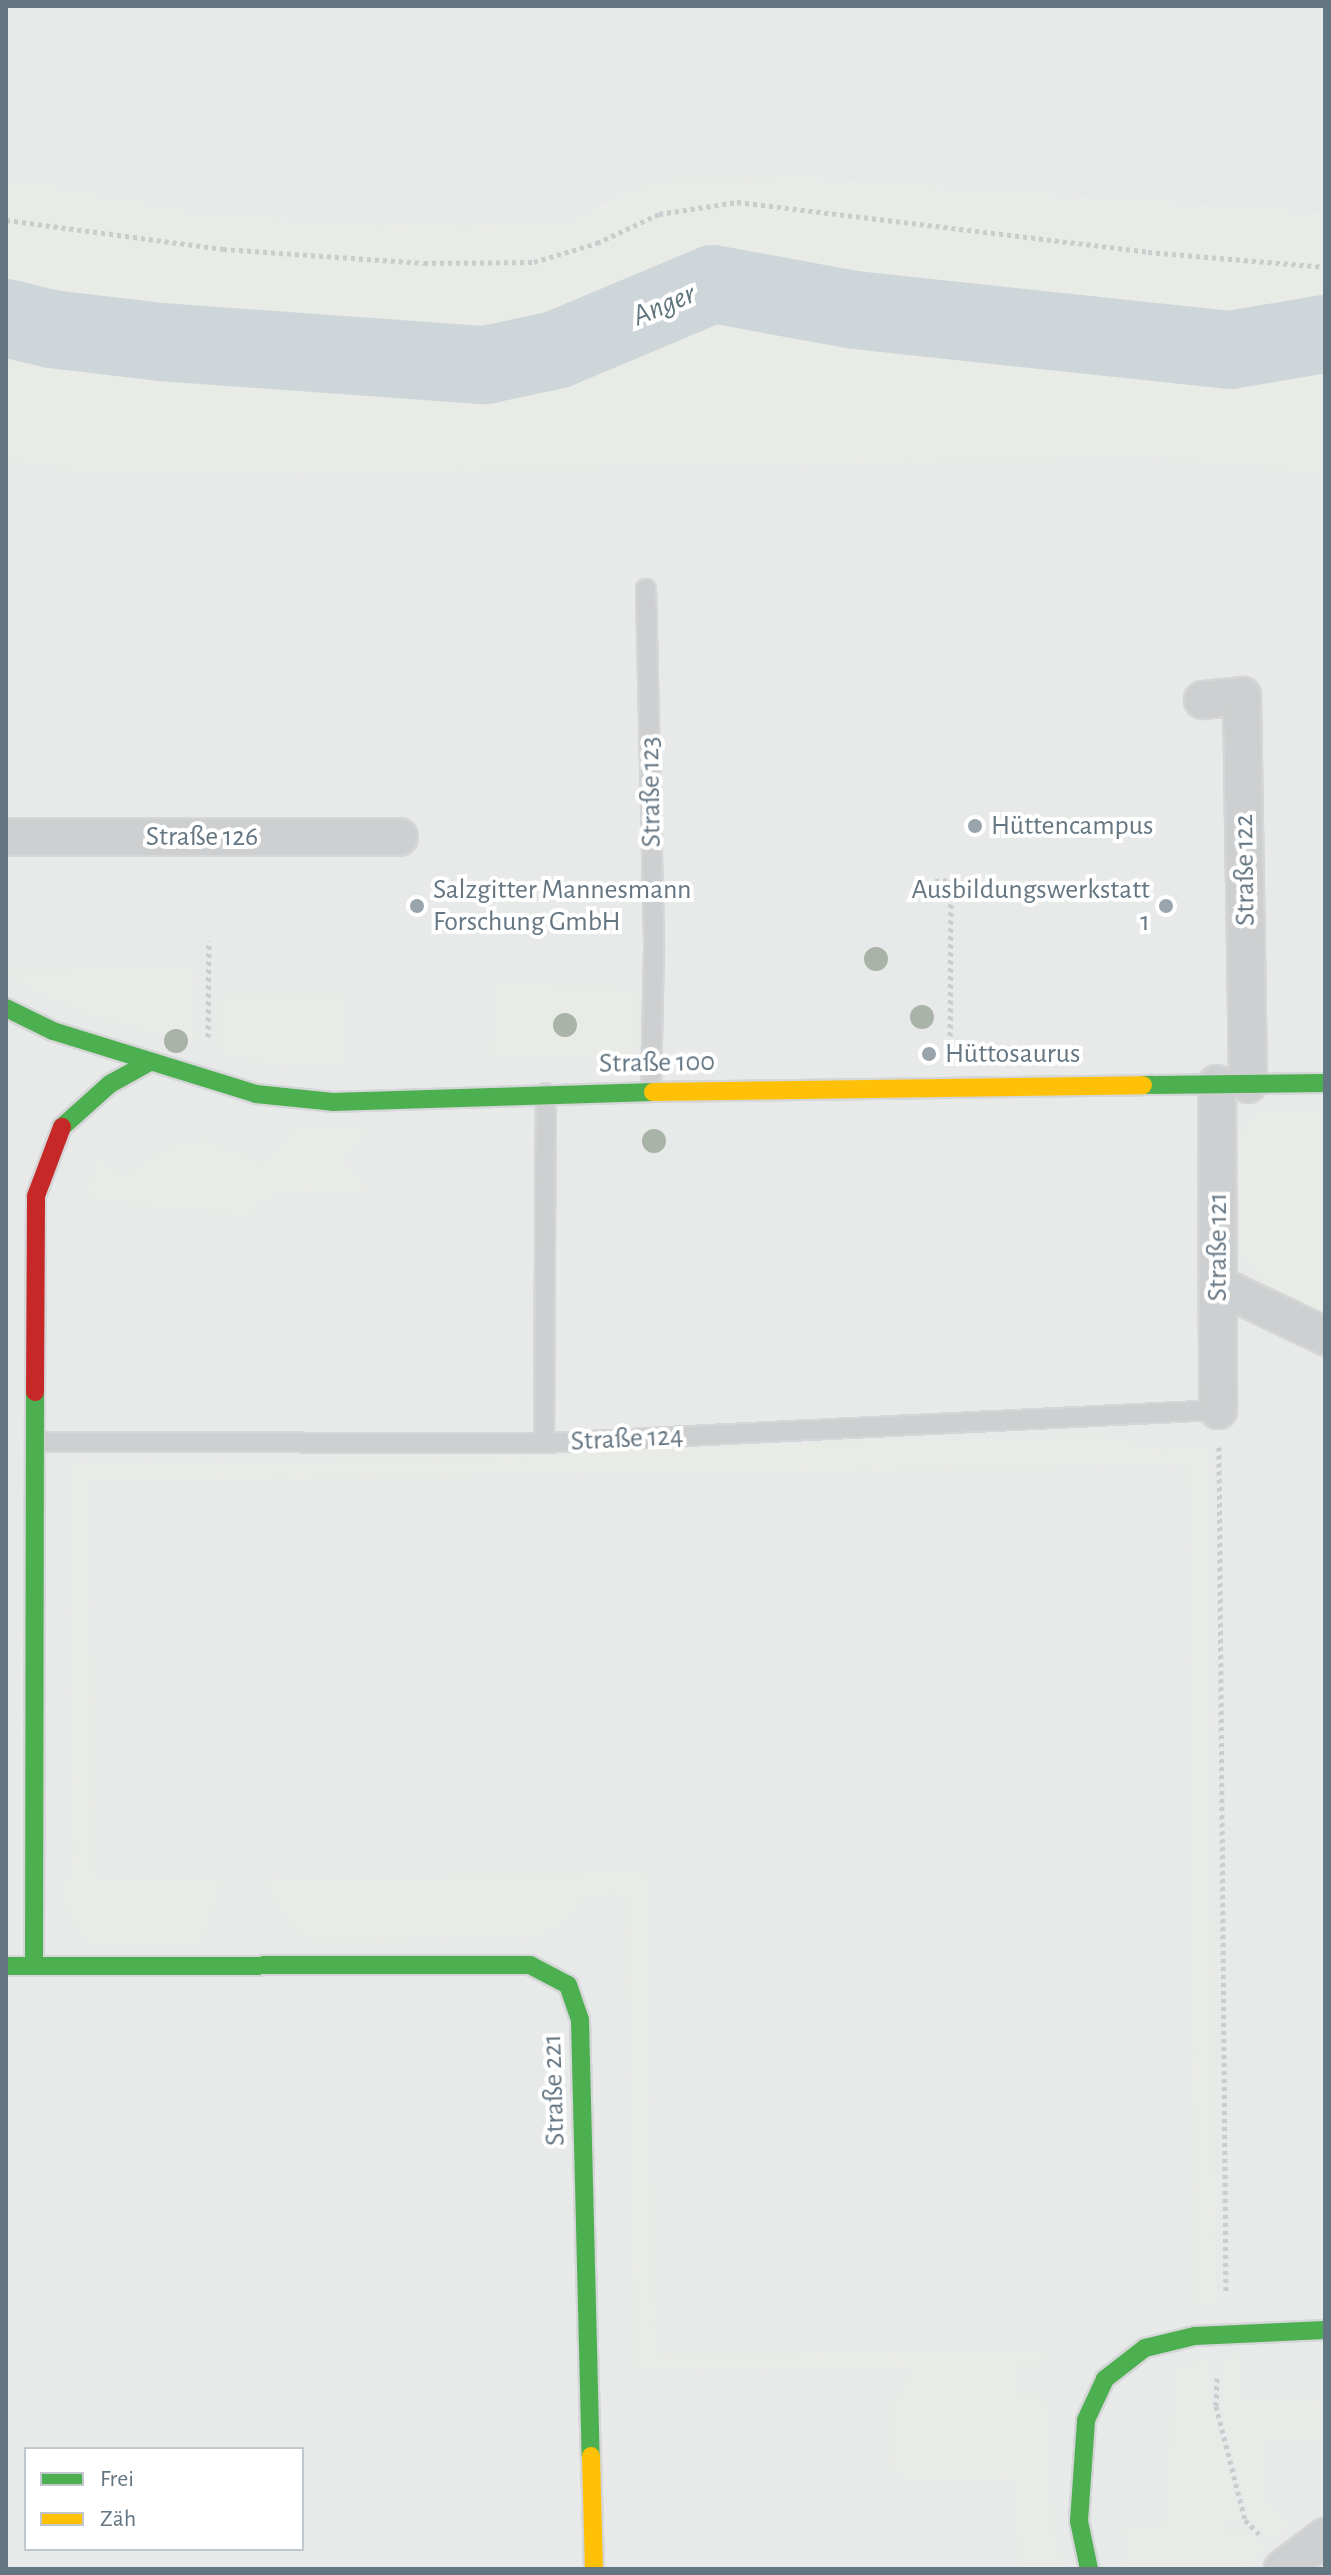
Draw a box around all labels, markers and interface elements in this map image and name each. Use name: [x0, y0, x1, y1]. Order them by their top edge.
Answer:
water label: Anger: [627, 276, 701, 334]
street label: Straße 123: [633, 736, 669, 848]
place label: Hüttencampus: [991, 809, 1153, 843]
street label: Straße 122: [1227, 814, 1263, 926]
marker: Hüttencampus: [966, 817, 984, 835]
street label: Straße 126: [146, 820, 258, 854]
place label: Salzgitter Mannesmann Forschung GmbH: [433, 873, 692, 939]
place label: Ausbildungswerkstatt 1: [911, 873, 1150, 939]
marker: Salzgitter Mannesmann Forschung GmbH: [408, 897, 426, 915]
marker: Ausbildungswerkstatt 1: [1157, 897, 1175, 915]
place label: Hüttosaurus: [945, 1037, 1080, 1071]
street label: Straße 100: [599, 1045, 715, 1081]
marker: Hüttosaurus: [920, 1045, 938, 1063]
street label: Straße 121: [1201, 1193, 1235, 1301]
street label: Straße 124: [570, 1419, 684, 1459]
street label: Straße 221: [535, 2033, 573, 2147]
legend: [24, 2447, 304, 2551]
text: Frei: [100, 2467, 134, 2491]
text: Zäh: [100, 2507, 136, 2531]

